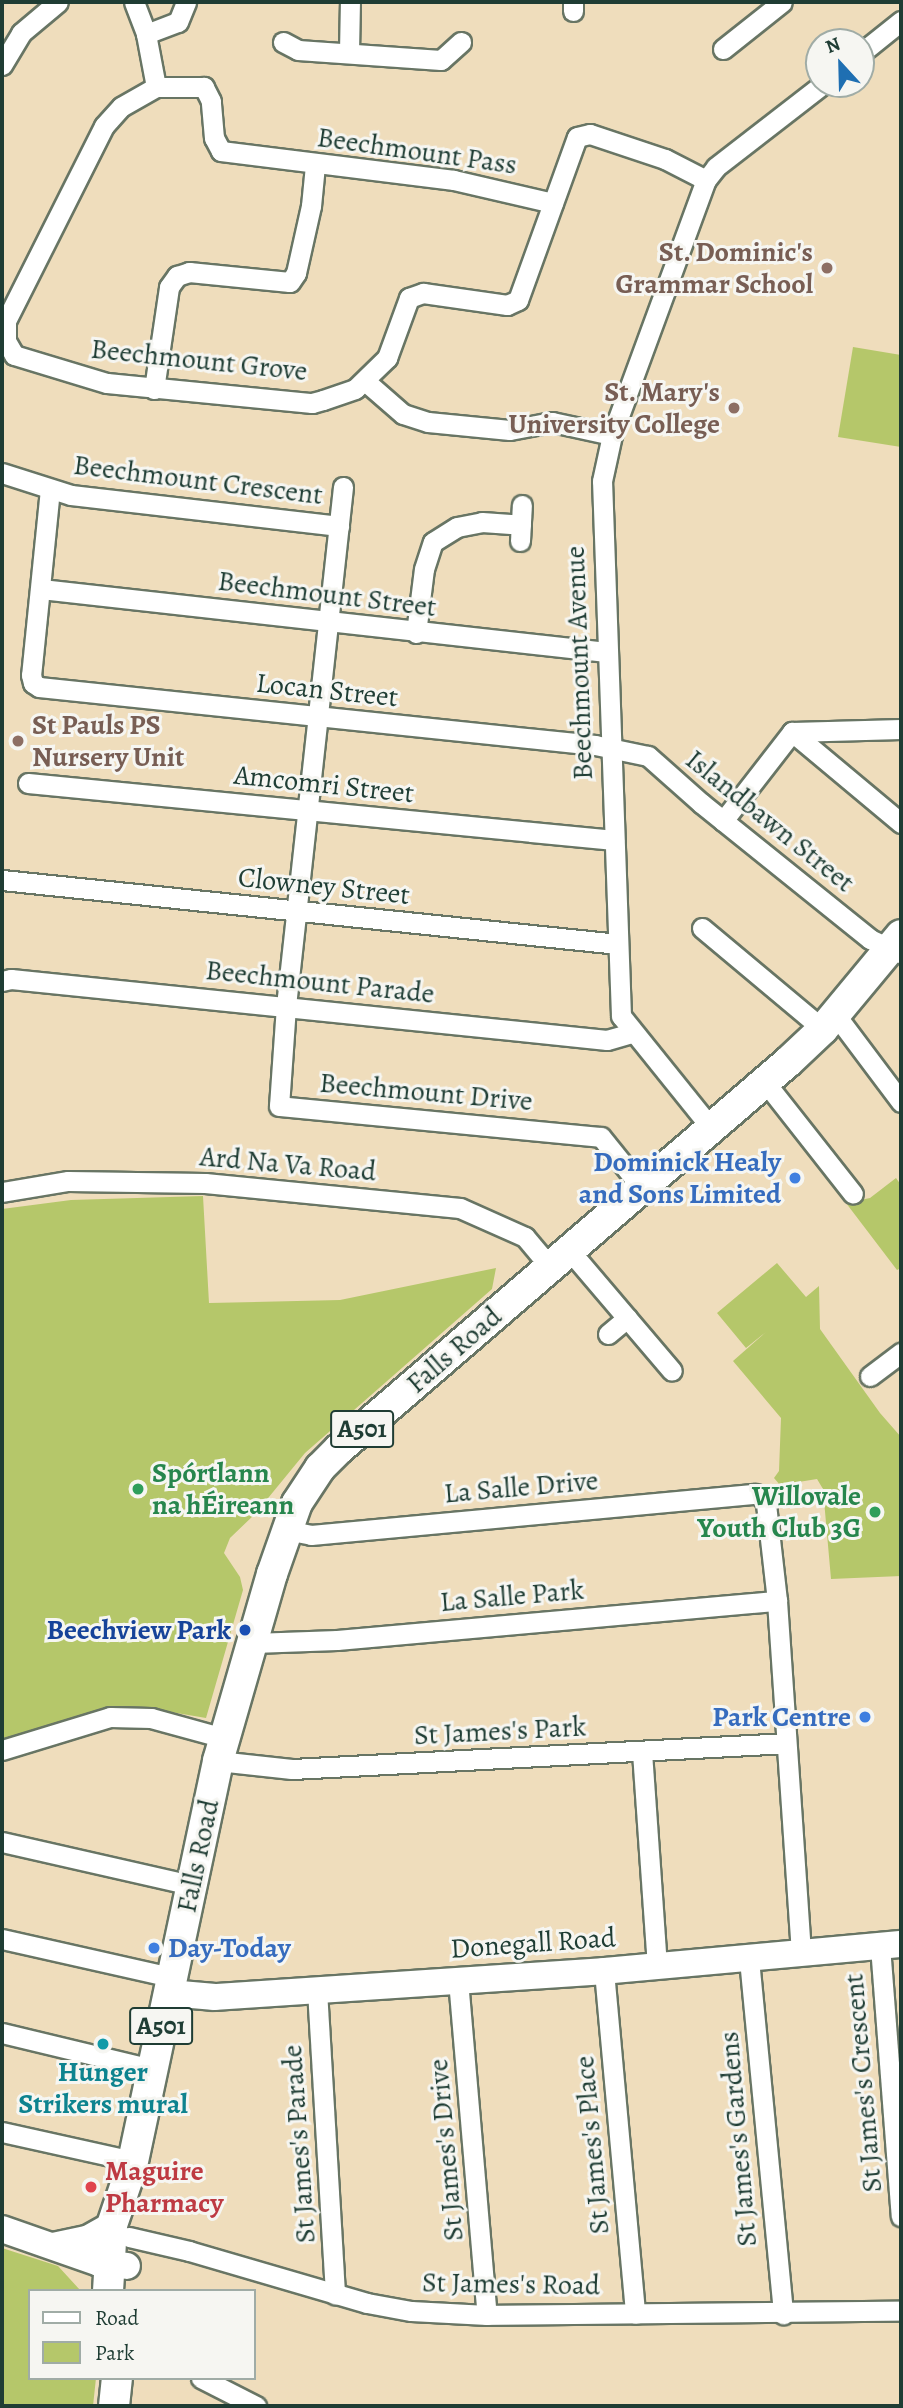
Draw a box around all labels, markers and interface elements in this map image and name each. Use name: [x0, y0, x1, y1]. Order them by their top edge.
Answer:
north arrow: [805, 28, 875, 98]
text: N: [822, 31, 844, 60]
street label: Beechmount Pass: [315, 120, 519, 182]
place label: St. Dominic's Grammar School: [616, 235, 813, 301]
marker: St. Dominic's Grammar School: [819, 260, 835, 276]
street label: Beechmount Grove: [89, 332, 309, 388]
place label: St. Mary's University College: [509, 375, 720, 441]
marker: St. Mary's University College: [726, 400, 742, 416]
street label: Beechmount Crescent: [72, 448, 324, 512]
street label: Beechmount Avenue: [558, 545, 600, 781]
street label: Beechmount Street: [216, 564, 438, 624]
street label: Locan Street: [254, 666, 400, 714]
place label: St Pauls PS Nursery Unit: [32, 708, 184, 774]
marker: St Pauls PS Nursery Unit: [10, 733, 26, 749]
street label: Islandbawn Street: [679, 743, 861, 899]
street label: Amcomri Street: [232, 758, 416, 810]
street label: Clowney Street: [237, 860, 411, 912]
street label: Beechmount Parade: [204, 953, 436, 1011]
street label: Beechmount Drive: [318, 1066, 534, 1118]
street label: Ard Na Va Road: [199, 1140, 377, 1188]
place label: Dominick Healy and Sons Limited: [579, 1145, 781, 1211]
marker: Dominick Healy and Sons Limited: [787, 1170, 803, 1186]
street label: Falls Road: [400, 1300, 508, 1400]
road number: A501: [329, 1406, 395, 1452]
place label: Spórtlann na hÉireann: [152, 1456, 294, 1522]
street label: La Salle Drive: [442, 1464, 600, 1510]
place label: Willovale Youth Club 3G: [697, 1479, 861, 1545]
marker: Spórtlann na hÉireann: [130, 1481, 146, 1497]
marker: Willovale Youth Club 3G: [867, 1504, 883, 1520]
street label: La Salle Park: [439, 1573, 585, 1619]
place label: Beechview Park: [47, 1613, 231, 1647]
marker: Beechview Park: [237, 1622, 253, 1638]
place label: Park Centre: [712, 1700, 851, 1734]
marker: Park Centre: [857, 1709, 873, 1725]
street label: St James's Park: [413, 1710, 587, 1752]
street label: Falls Road: [170, 1796, 226, 1916]
street label: Donegall Road: [449, 1920, 617, 1966]
place label: Day-Today: [168, 1931, 291, 1965]
marker: Day-Today: [146, 1940, 162, 1956]
street label: St James's Crescent: [837, 1972, 889, 2194]
road number: A501: [128, 2004, 194, 2048]
street label: St James's Gardens: [712, 2030, 764, 2248]
marker: Hunger Strikers mural: [95, 2036, 111, 2052]
street label: St James's Parade: [275, 2044, 323, 2244]
street label: St James's Place: [567, 2054, 617, 2236]
place label: Hunger Strikers mural: [18, 2055, 188, 2121]
street label: St James's Drive: [421, 2058, 471, 2242]
place label: Maguire Pharmacy: [105, 2154, 223, 2220]
marker: Maguire Pharmacy: [83, 2179, 99, 2195]
street label: St James's Road: [422, 2266, 600, 2302]
legend: [28, 2289, 256, 2380]
text: Road: [95, 2304, 139, 2332]
text: Park: [95, 2339, 134, 2367]

